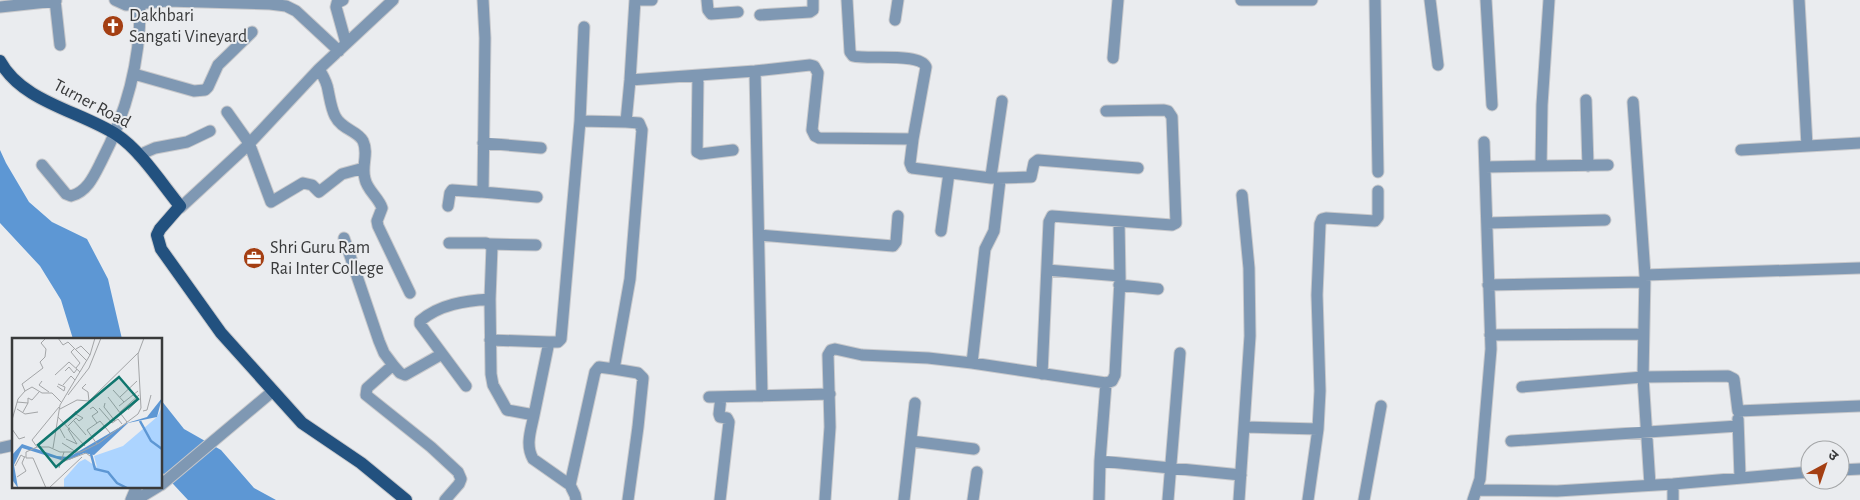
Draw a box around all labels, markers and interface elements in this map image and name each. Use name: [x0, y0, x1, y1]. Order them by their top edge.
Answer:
place label: Dakhbari Sangati Vineyard: [129, 7, 247, 46]
church icon: Dakhbari Sangati Vineyard: [101, 14, 125, 38]
street label: Turner Road: [50, 76, 134, 132]
place label: Shri Guru Ram Rai Inter College: [270, 239, 384, 278]
office icon: Shri Guru Ram Rai Inter College: [242, 246, 266, 270]
inset map: [12, 338, 162, 488]
north arrow: [1800, 440, 1850, 490]
text: उ: [1825, 448, 1841, 464]

